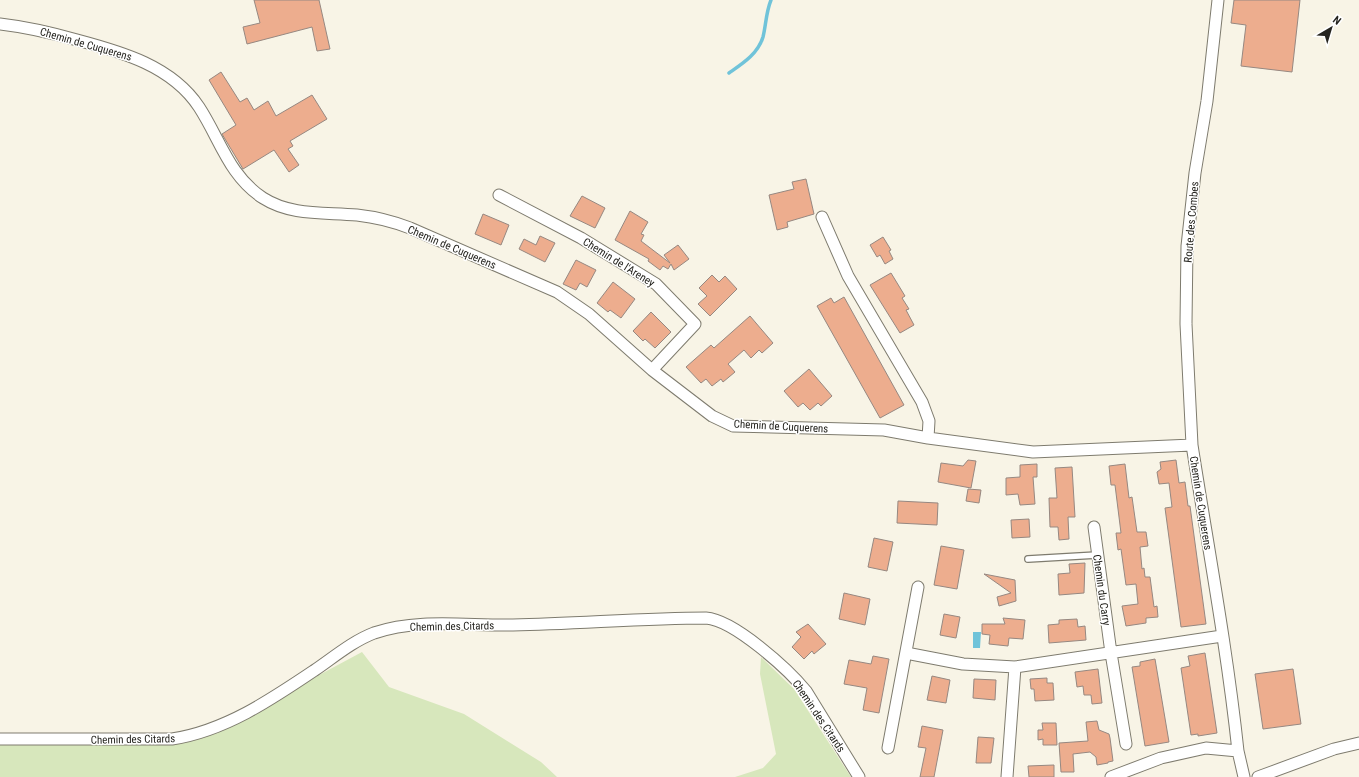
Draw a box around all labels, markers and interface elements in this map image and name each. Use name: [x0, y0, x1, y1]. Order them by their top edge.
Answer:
north arrow: [1311, 8, 1351, 48]
text: N: [1330, 13, 1344, 28]
street label: Chemin de Cuquerens: [39, 25, 133, 64]
street label: Route des Combes: [1181, 181, 1202, 263]
street label: Chemin de Cuquerens: [406, 223, 498, 272]
street label: Chemin de l'Areney: [580, 235, 657, 290]
street label: Chemin de Cuquerens: [733, 418, 829, 435]
street label: Chemin de Cuquerens: [1187, 455, 1214, 551]
street label: Chemin du Carry: [1090, 554, 1113, 627]
street label: Chemin des Citards: [410, 619, 494, 634]
street label: Chemin des Citards: [790, 678, 848, 755]
street label: Chemin des Citards: [91, 732, 175, 747]

